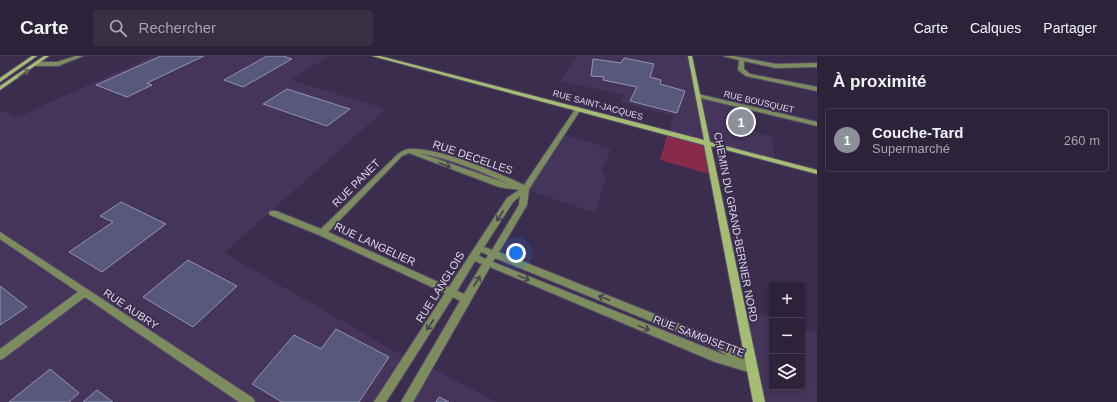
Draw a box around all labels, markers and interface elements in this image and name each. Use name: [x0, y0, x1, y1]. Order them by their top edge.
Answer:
search box: [93, 10, 373, 46]
text: Carte: [20, 17, 69, 38]
icon: search: [107, 17, 129, 39]
text: Rechercher: [139, 19, 216, 36]
text: Carte: [914, 20, 948, 36]
text: Calques: [970, 20, 1021, 36]
text: Partager: [1043, 20, 1097, 36]
one-way arrow: [18, 69, 29, 77]
text: À proximité: [833, 72, 927, 91]
street label: RUE SAINT-JACQUES: [552, 88, 644, 122]
street label: RUE BOUSQUET: [723, 89, 796, 115]
pin: 1: [728, 107, 754, 137]
text: Couche-Tard: [872, 124, 963, 141]
street label: CHEMIN DU GRAND-BERNIER NORD: [712, 131, 760, 323]
text: 1: [843, 133, 851, 148]
text: 260 m: [1064, 133, 1100, 148]
street label: RUE DECELLES: [431, 138, 515, 176]
text: Supermarché: [872, 141, 950, 156]
street label: RUE PANET: [330, 157, 382, 209]
one-way arrow: [438, 162, 450, 170]
one-way arrow: [495, 210, 503, 222]
street label: RUE LANGELIER: [333, 220, 417, 268]
your location: [506, 243, 526, 263]
street label: RUE LANGLOIS: [413, 249, 467, 325]
one-way arrow: [518, 275, 530, 283]
one-way arrow: [473, 276, 481, 287]
map controls: [769, 282, 805, 390]
button: +: [769, 282, 805, 318]
street label: RUE AUBRY: [101, 286, 161, 332]
one-way arrow: [598, 294, 610, 301]
street label: RUE SAMOISETTE: [651, 313, 747, 359]
button: −: [769, 318, 805, 354]
one-way arrow: [426, 319, 434, 330]
one-way arrow: [638, 325, 650, 332]
button: layers: [769, 354, 805, 390]

